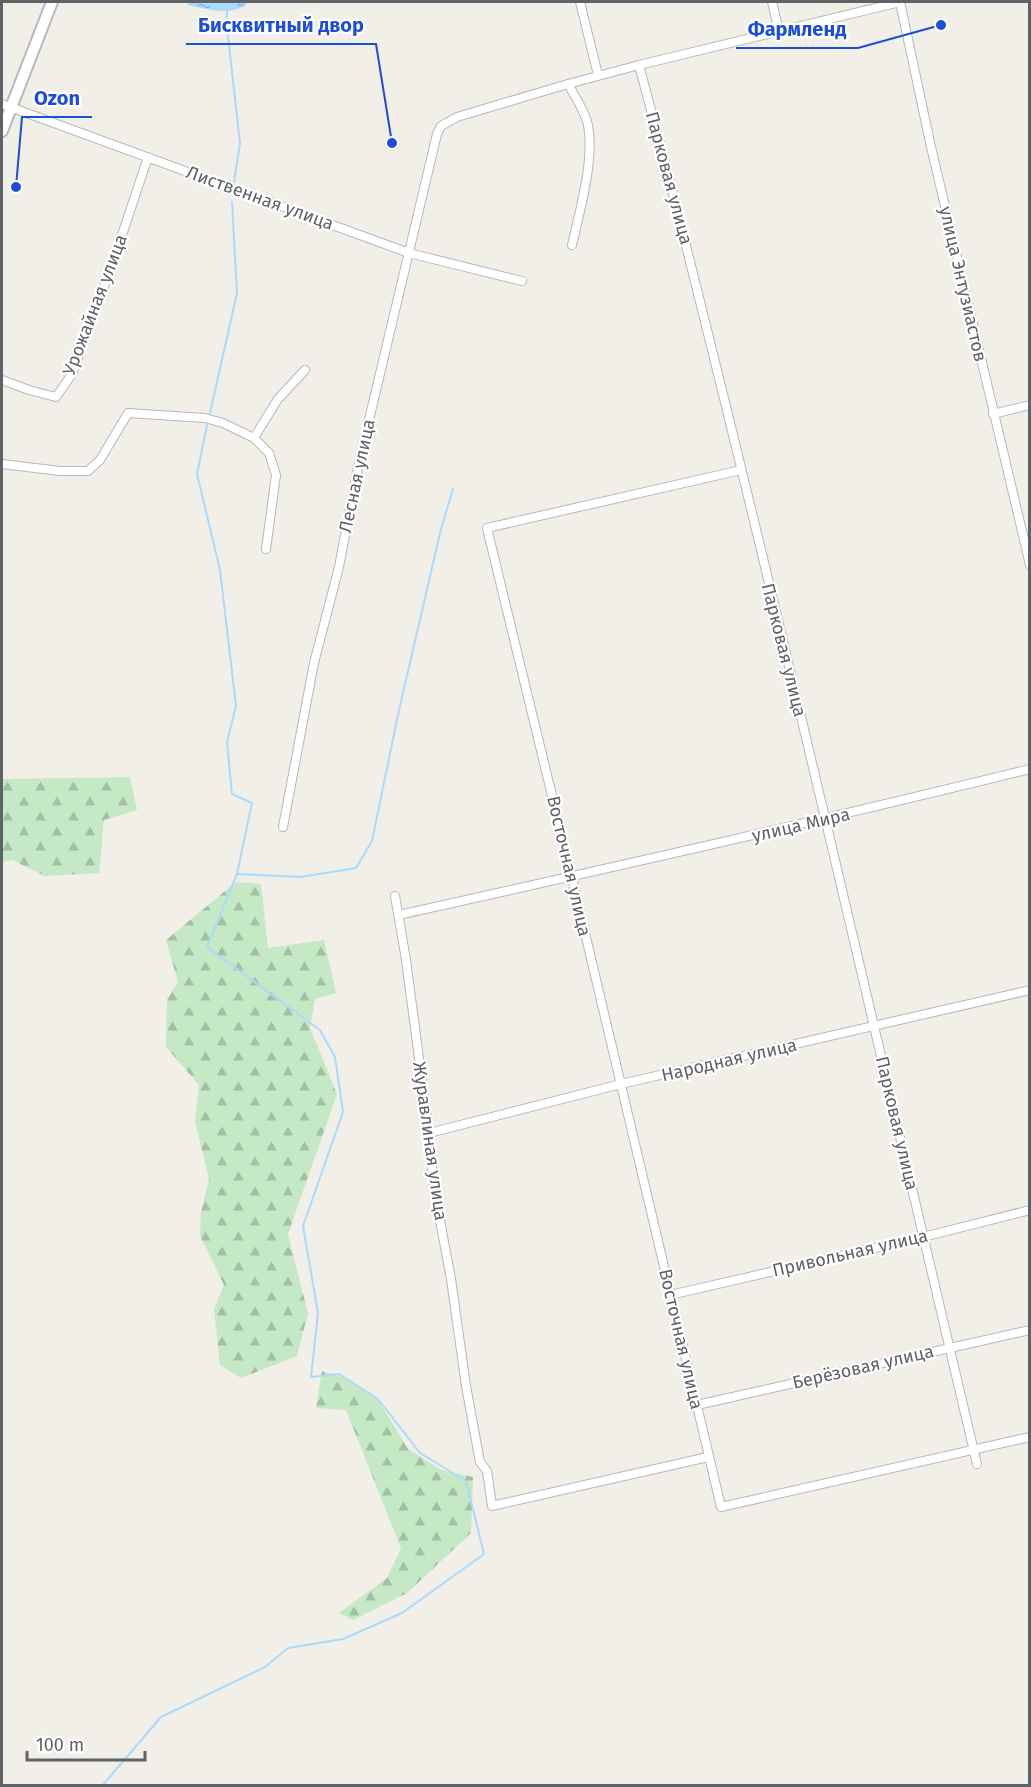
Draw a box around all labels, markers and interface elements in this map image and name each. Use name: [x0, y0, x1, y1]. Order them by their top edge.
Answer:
callout: Бисквитный двор: [186, 6, 376, 44]
callout: Фармленд: [736, 10, 858, 48]
text: Бисквитный двор: [198, 13, 364, 37]
text: Фармленд: [748, 17, 846, 41]
callout: Ozon: [22, 79, 92, 117]
text: Ozon: [34, 86, 80, 110]
street label: Парковая улица: [641, 109, 697, 247]
street label: Лиственная улица: [183, 161, 337, 235]
street label: улица Энтузиастов: [934, 204, 992, 364]
street label: Урожайная улица: [58, 231, 132, 379]
street label: Лесная улица: [334, 417, 380, 535]
street label: Парковая улица: [757, 581, 811, 719]
street label: Восточная улица: [542, 794, 596, 938]
street label: улица Мира: [750, 803, 852, 847]
street label: Народная улица: [659, 1034, 799, 1086]
street label: Парковая улица: [871, 1054, 923, 1192]
street label: Журавлиная улица: [408, 1060, 452, 1222]
street label: Привольная улица: [770, 1224, 930, 1282]
street label: Восточная улица: [654, 1267, 708, 1411]
street label: Берёзовая улица: [790, 1340, 936, 1394]
scale bar: [27, 1724, 146, 1762]
text: 100 m: [36, 1734, 84, 1756]

